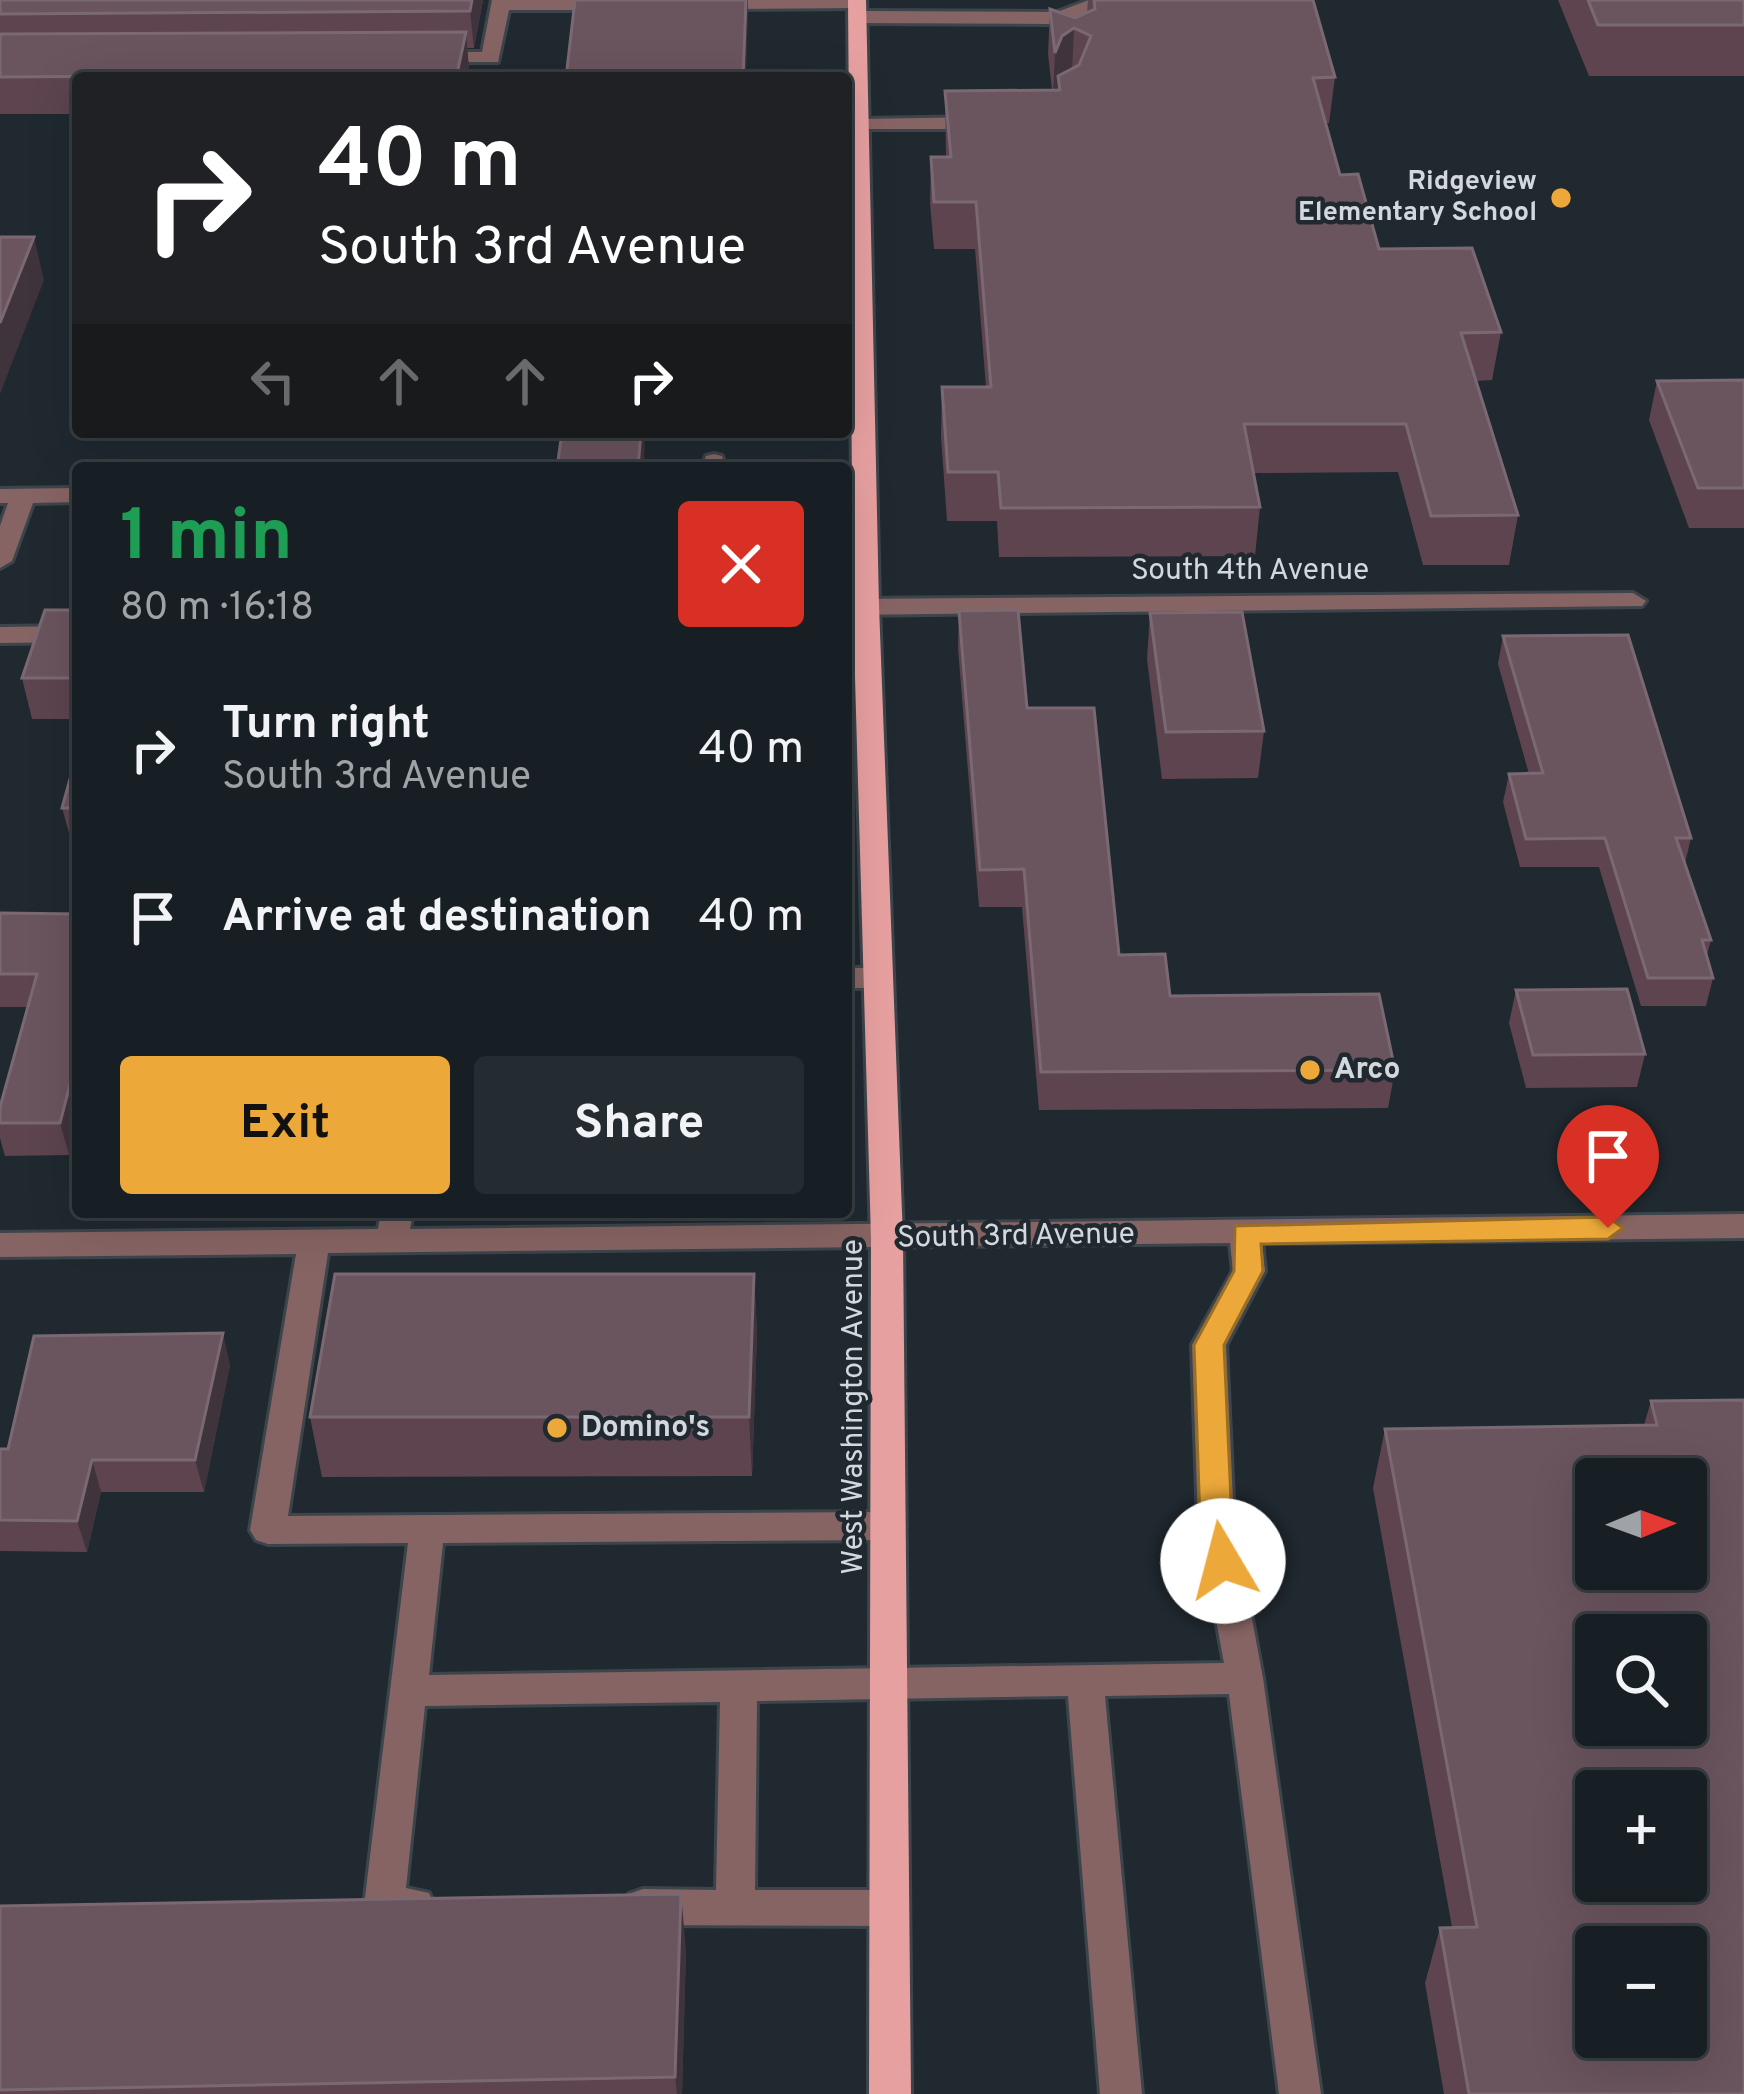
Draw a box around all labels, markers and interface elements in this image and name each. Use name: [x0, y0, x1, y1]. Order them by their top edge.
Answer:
text: 40 m: [318, 111, 522, 217]
icon: right: [120, 120, 276, 276]
place label: Ridgeview Elementary School: [1298, 165, 1537, 230]
marker: Ridgeview Elementary School: [1548, 185, 1574, 211]
text: South 3rd Avenue: [318, 215, 746, 284]
icon: left: [240, 348, 306, 414]
icon: ahead: [366, 348, 432, 414]
icon: ahead: [492, 348, 558, 414]
icon: right: [618, 348, 684, 414]
text: 1 min: [120, 494, 293, 586]
button: close: [678, 501, 804, 627]
street label: South 4th Avenue: [1131, 553, 1369, 590]
text: 80 m · 16:18: [120, 585, 314, 634]
text: Turn right: [222, 697, 430, 754]
icon: right: [120, 717, 186, 783]
text: 40 m: [698, 722, 804, 779]
text: South 3rd Avenue: [222, 754, 531, 803]
icon: arrive: [120, 885, 186, 951]
text: Arrive at destination: [222, 890, 652, 947]
text: 40 m: [698, 890, 804, 947]
place label: Arco: [1334, 1052, 1400, 1089]
button: Exit: [120, 1056, 450, 1194]
button: Share: [474, 1056, 804, 1194]
marker: Arco: [1297, 1057, 1323, 1083]
pin: [1557, 1105, 1659, 1228]
icon: arrive: [1575, 1123, 1641, 1189]
street label: South 3rd Avenue: [897, 1216, 1135, 1258]
street label: West Washington Avenue: [836, 1239, 873, 1575]
place label: Domino's: [581, 1410, 710, 1447]
marker: Domino's: [544, 1415, 570, 1441]
north arrow: [1575, 1458, 1707, 1590]
map controls: [1575, 1458, 1707, 2058]
position arrow: [1160, 1498, 1286, 1624]
button: search: [1575, 1614, 1707, 1746]
button: +: [1575, 1770, 1707, 1902]
button: −: [1575, 1926, 1707, 2058]

